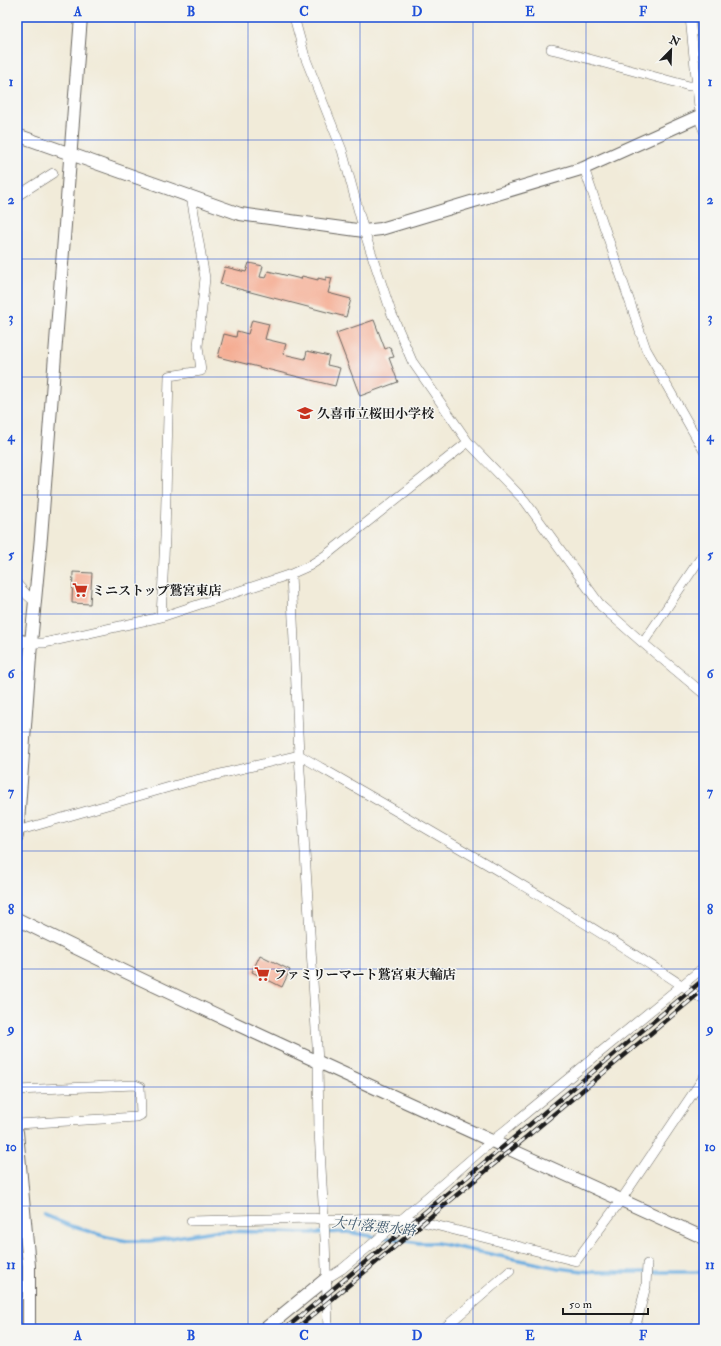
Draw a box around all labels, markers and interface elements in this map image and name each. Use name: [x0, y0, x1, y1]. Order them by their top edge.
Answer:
text: A: [73, 4, 83, 20]
text: B: [187, 4, 195, 20]
text: C: [299, 4, 309, 20]
text: D: [412, 4, 423, 20]
text: E: [525, 4, 535, 20]
text: F: [639, 4, 648, 20]
north arrow: [651, 30, 691, 70]
text: N: [667, 33, 683, 50]
text: 1: [9, 74, 14, 90]
text: 1: [708, 74, 713, 90]
text: 2: [8, 192, 15, 208]
text: 2: [707, 192, 714, 208]
text: 3: [9, 310, 14, 326]
text: 3: [708, 310, 713, 326]
school or university icon: 久喜市立桜田小学校: [296, 404, 314, 422]
place label: 久喜市立桜田小学校: [317, 406, 435, 422]
text: 4: [6, 429, 15, 445]
text: 4: [705, 429, 714, 445]
text: 5: [8, 547, 14, 563]
text: 5: [707, 547, 713, 563]
supermarket icon: ミニストップ鷲宮東店: [71, 581, 89, 599]
place label: ミニストップ鷲宮東店: [92, 583, 222, 599]
text: 6: [8, 666, 16, 682]
text: 6: [707, 666, 715, 682]
text: 7: [8, 784, 15, 800]
text: 7: [707, 784, 714, 800]
text: 8: [8, 902, 14, 918]
text: 8: [707, 902, 713, 918]
supermarket icon: ファミリーマート鷲宮東大輪店: [253, 965, 271, 983]
place label: ファミリーマート鷲宮東大輪店: [274, 967, 456, 983]
text: 9: [6, 1021, 15, 1037]
text: 9: [705, 1021, 714, 1037]
text: 10: [5, 1139, 17, 1155]
text: 10: [704, 1139, 716, 1155]
water label: 大中落悪水路: [331, 1214, 418, 1239]
text: 11: [6, 1257, 16, 1273]
text: 11: [705, 1257, 715, 1273]
scale bar: [563, 1290, 648, 1316]
text: 50 m: [569, 1297, 593, 1312]
text: A: [73, 1328, 83, 1344]
text: B: [187, 1328, 195, 1344]
text: C: [299, 1328, 309, 1344]
text: D: [412, 1328, 423, 1344]
text: E: [525, 1328, 535, 1344]
text: F: [639, 1328, 648, 1344]

